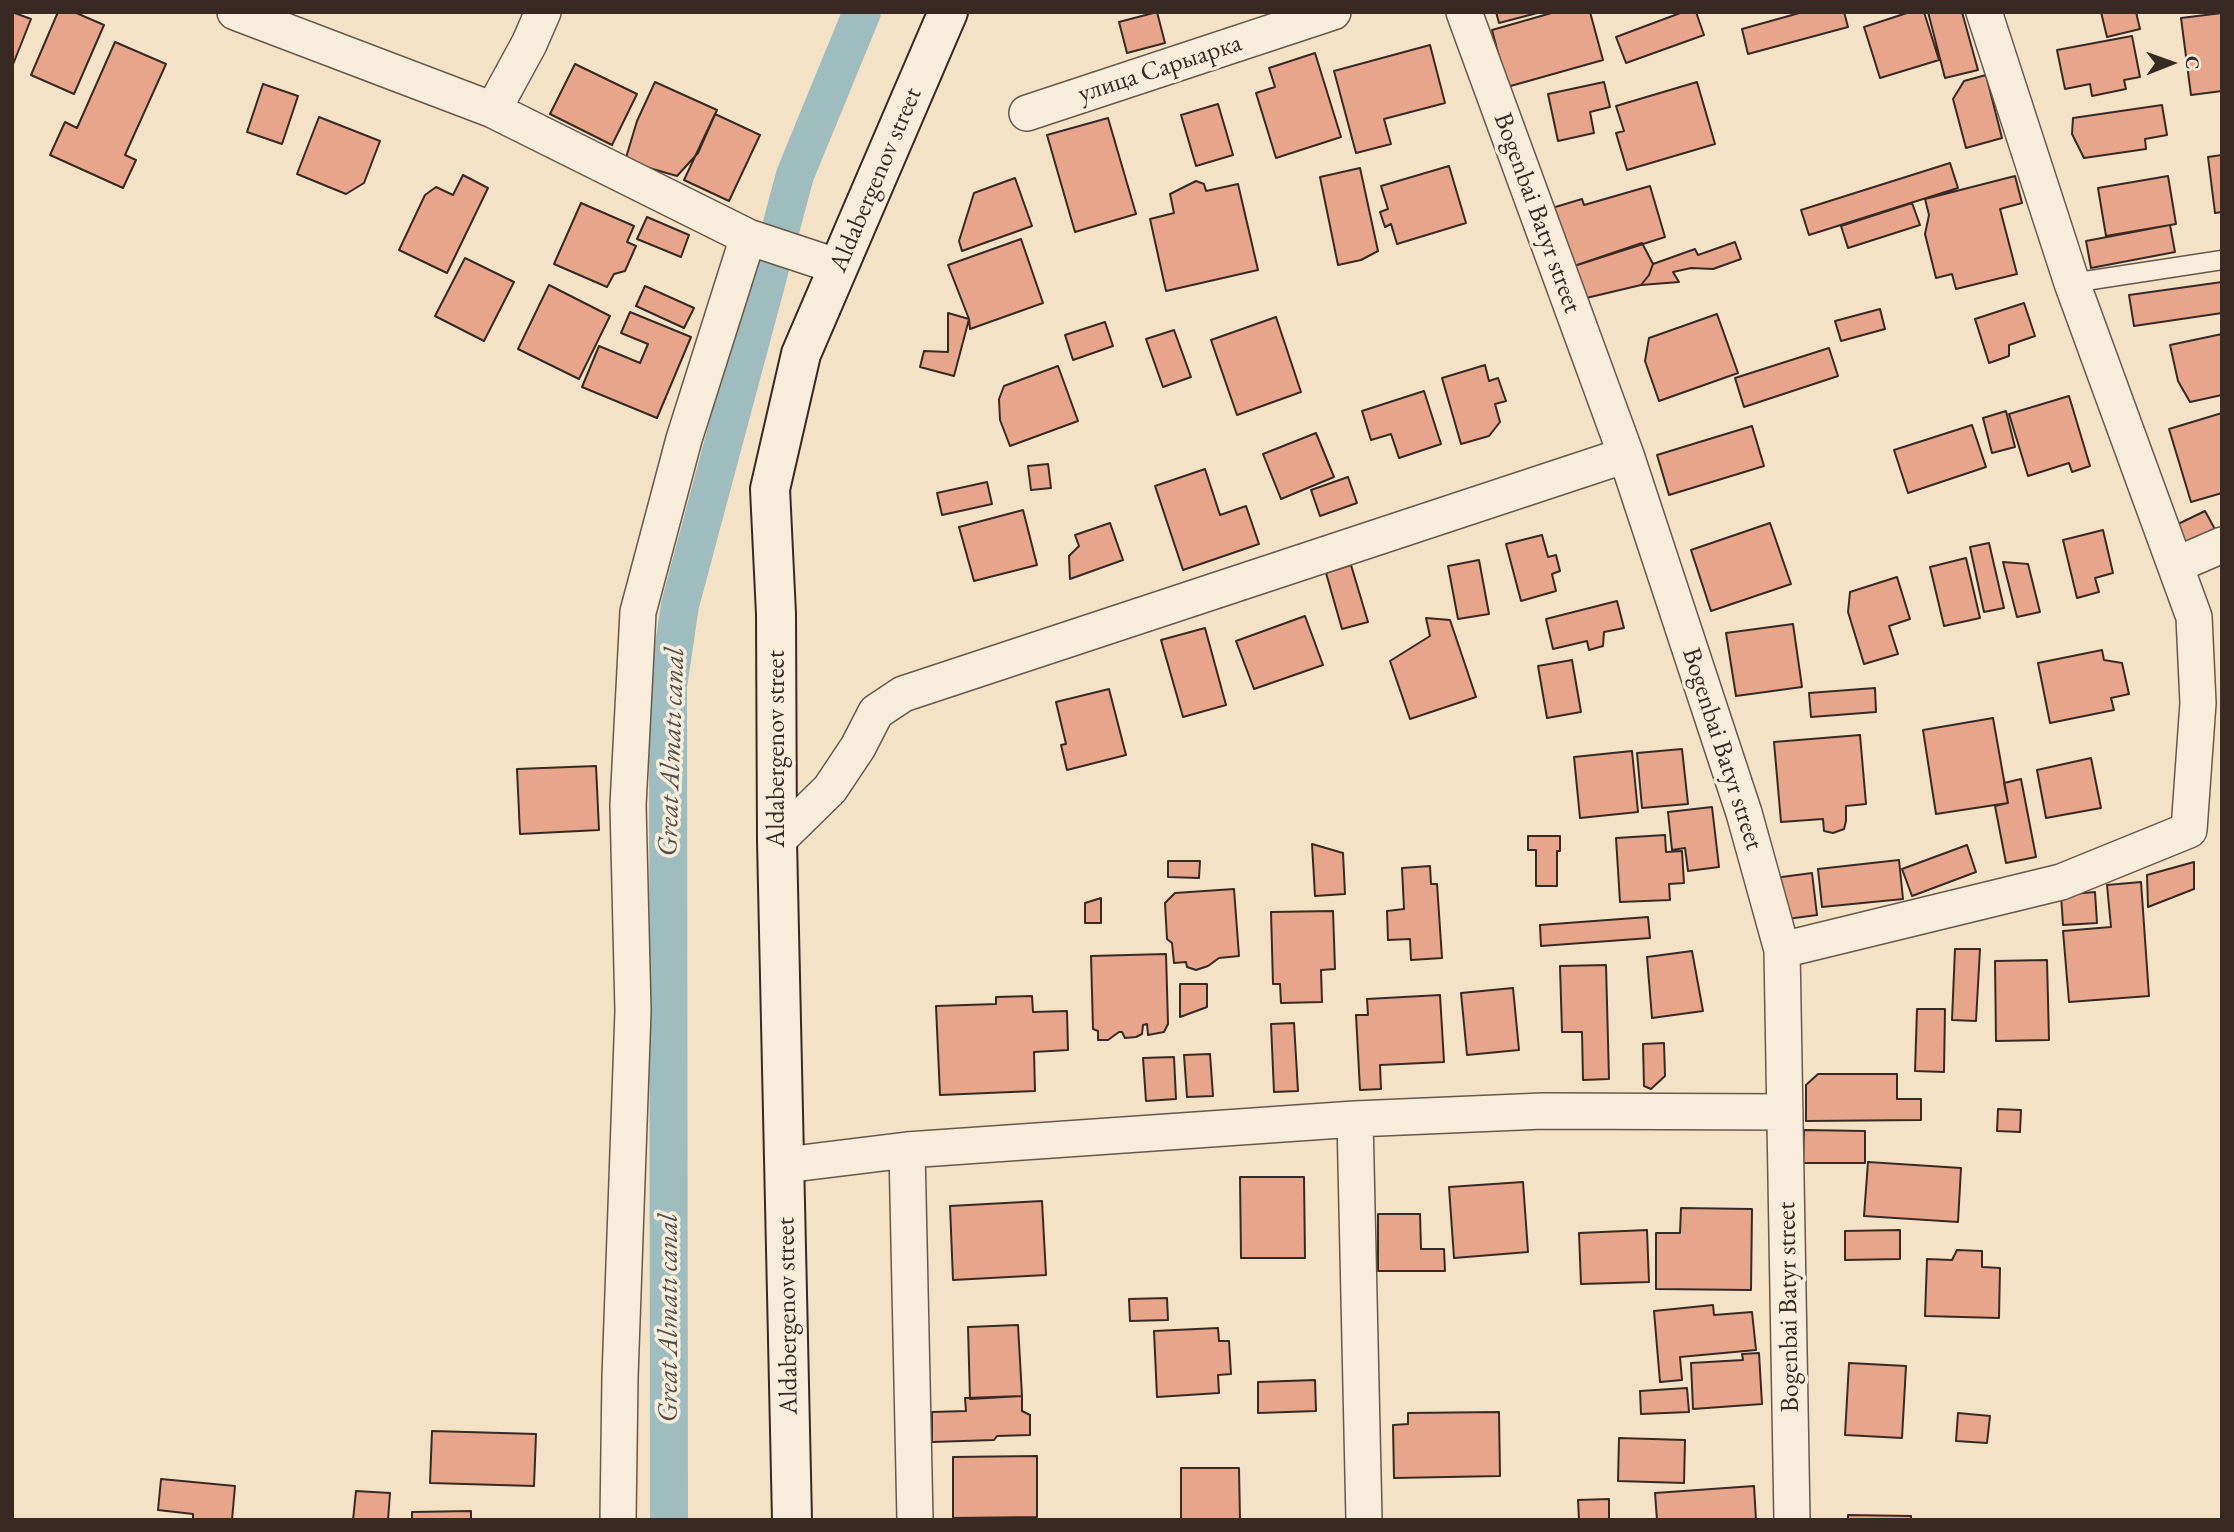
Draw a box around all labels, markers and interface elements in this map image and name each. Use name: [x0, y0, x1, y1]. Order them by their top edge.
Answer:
street label: улица Сарыарка: [1074, 28, 1246, 110]
north arrow: [2136, 28, 2206, 98]
text: С: [2180, 56, 2205, 70]
street label: Aldabergenov street: [823, 83, 929, 277]
street label: Bogenbai Batyr street: [1486, 109, 1588, 317]
street label: Bogenbai Batyr street: [1675, 644, 1769, 854]
water label: Great Almatı canal: [652, 647, 692, 857]
street label: Aldabergenov street: [761, 650, 793, 848]
street label: Bogenbai Batyr street: [1772, 1201, 1806, 1413]
water label: Great Almatı canal: [652, 1213, 686, 1423]
street label: Aldabergenov street: [771, 1217, 805, 1415]

